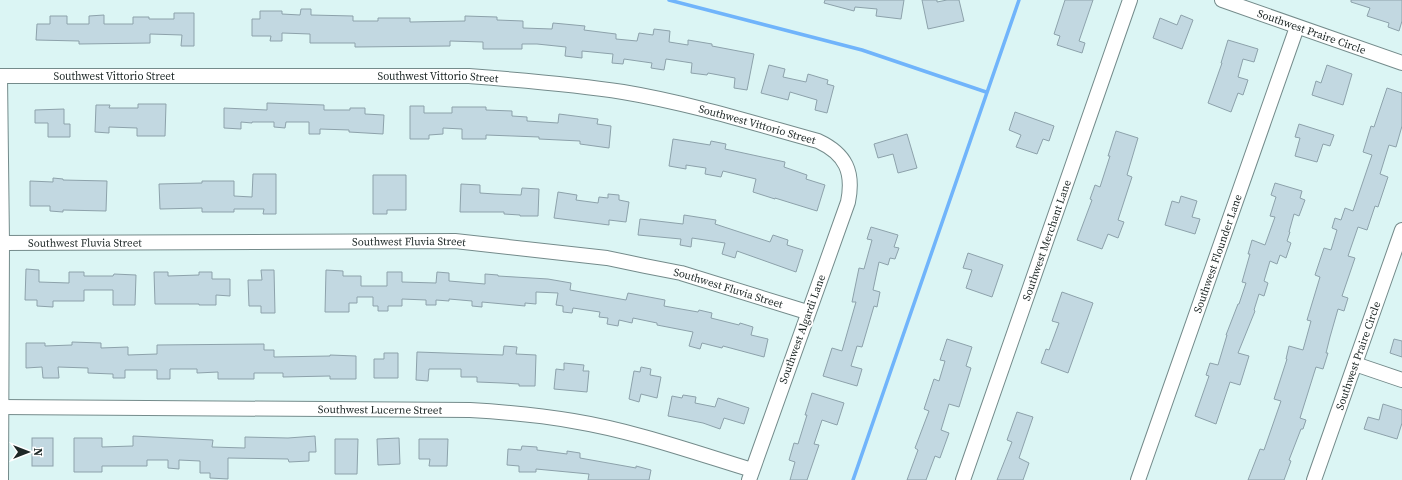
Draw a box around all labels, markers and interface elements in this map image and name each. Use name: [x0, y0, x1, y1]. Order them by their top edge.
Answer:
street label: Southwest Praire Circle: [1255, 6, 1368, 58]
street label: Southwest Vittorio Street: [54, 69, 175, 84]
street label: Southwest Vittorio Street: [378, 69, 499, 86]
street label: Southwest Vittorio Street: [697, 101, 818, 148]
street label: Southwest Merchant Lane: [1019, 177, 1075, 303]
street label: Southwest Flounder Lane: [1190, 192, 1246, 315]
street label: Southwest Fluvia Street: [352, 234, 467, 250]
street label: Southwest Fluvia Street: [28, 235, 142, 251]
street label: Southwest Fluvia Street: [672, 265, 785, 312]
street label: Southwest Algardi Lane: [776, 272, 829, 386]
street label: Southwest Praire Circle: [1332, 299, 1384, 412]
street label: Southwest Lucerne Street: [318, 402, 443, 418]
north arrow: [8, 432, 48, 472]
text: N: [30, 448, 45, 456]

